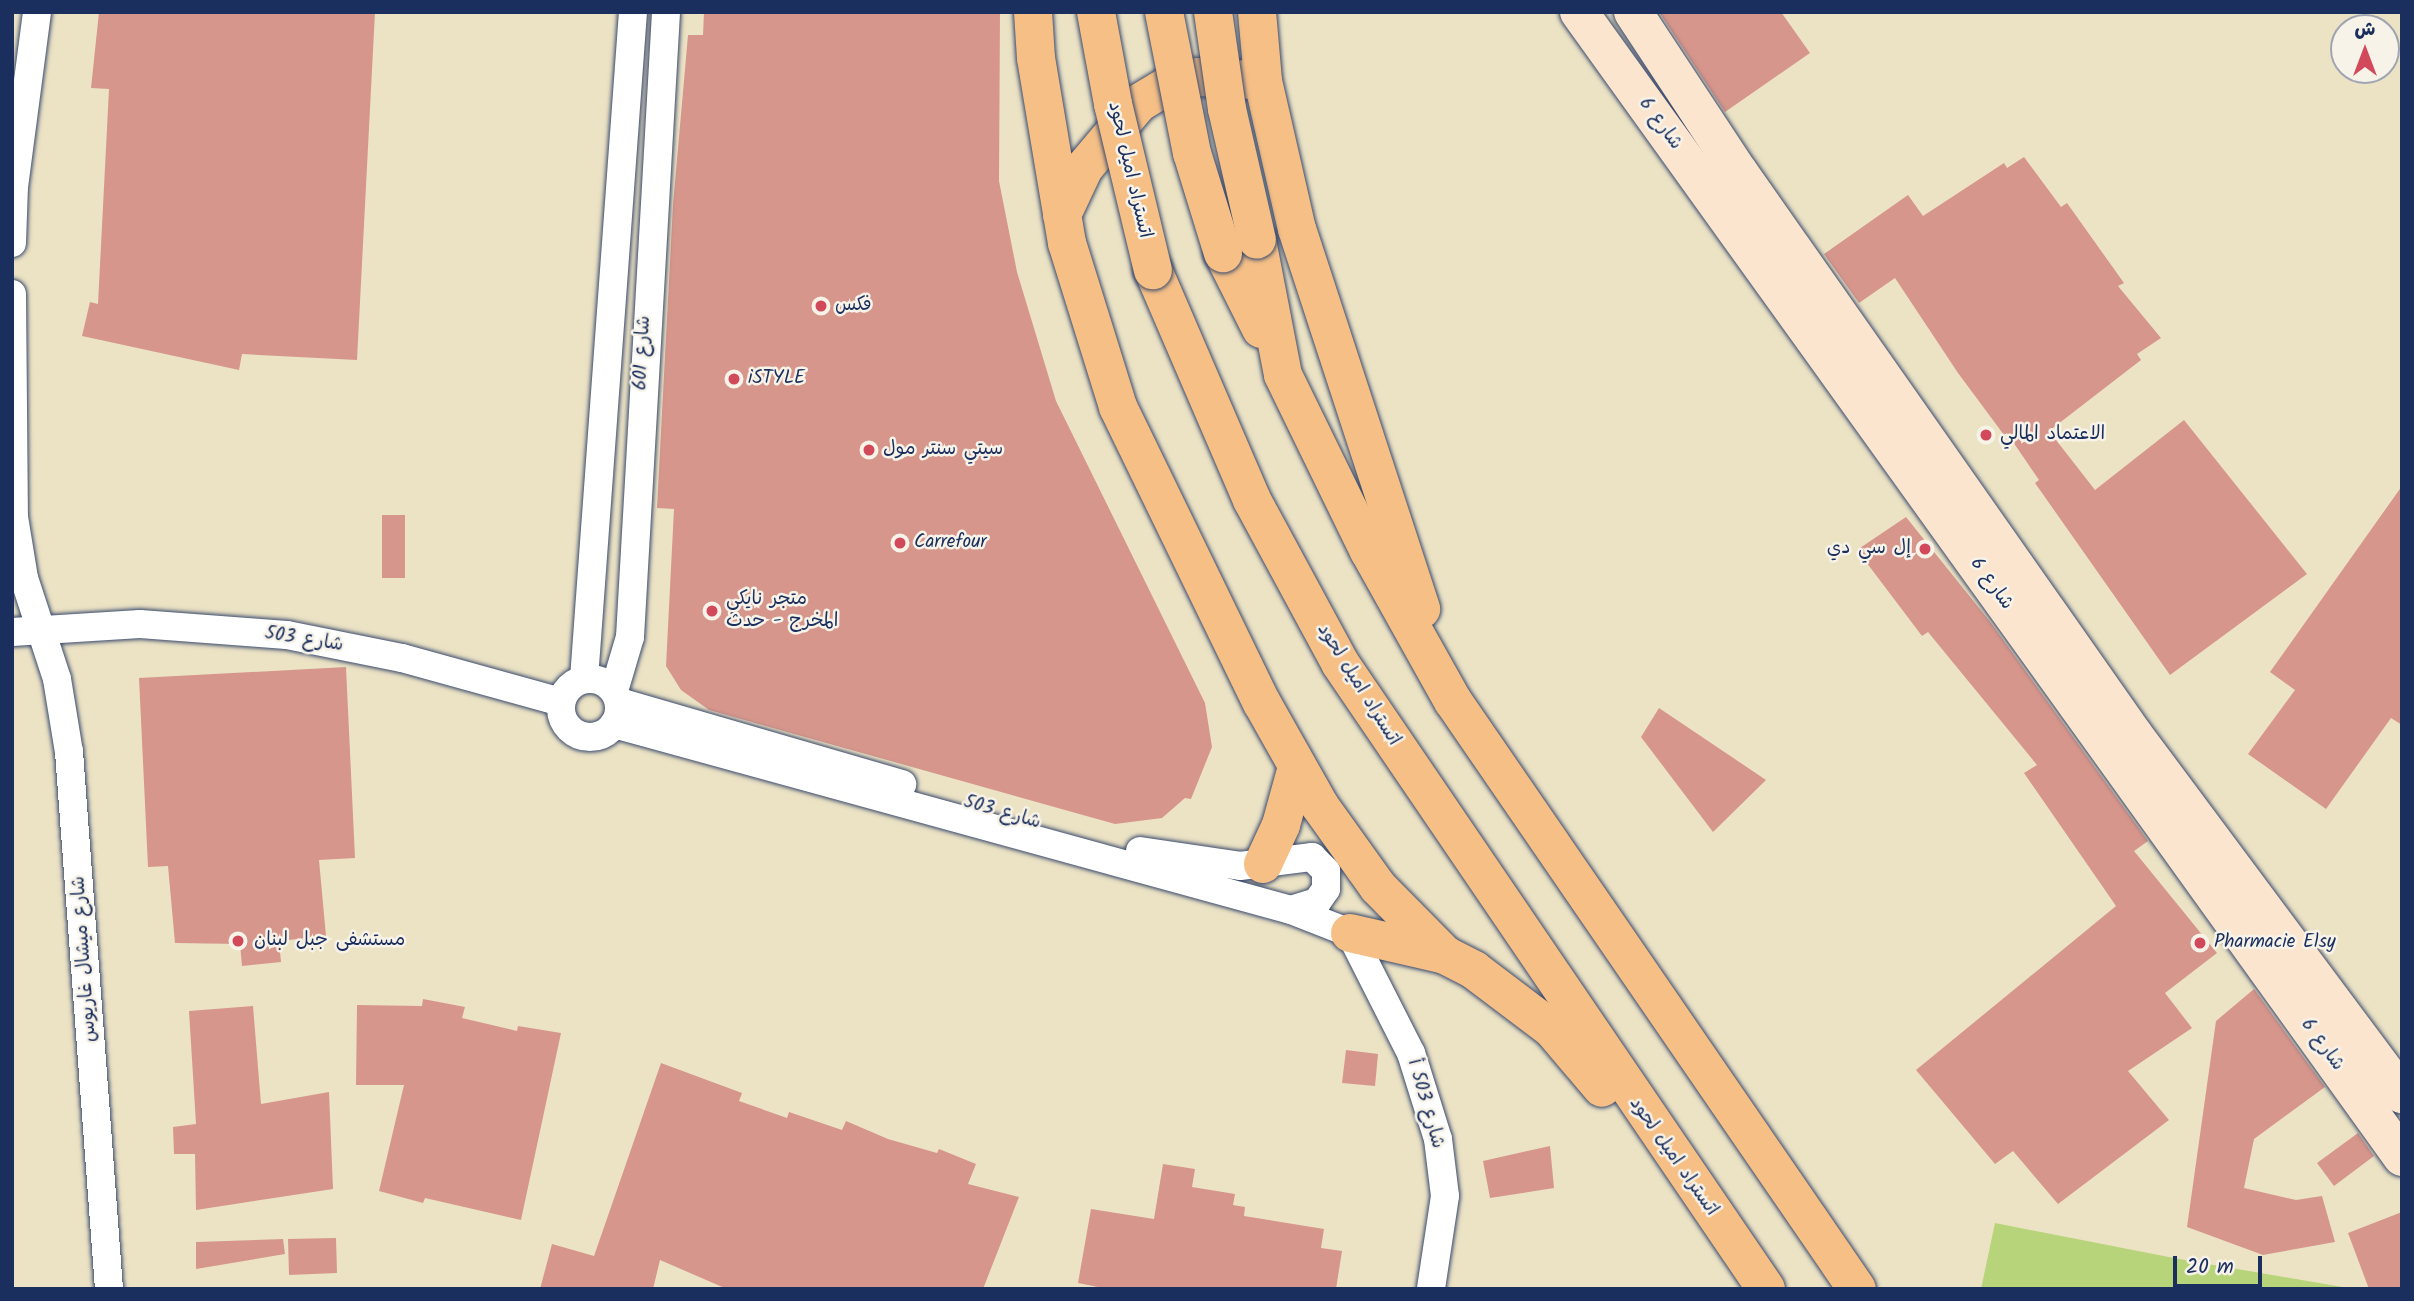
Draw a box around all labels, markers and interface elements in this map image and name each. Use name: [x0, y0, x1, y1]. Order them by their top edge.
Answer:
north arrow: [2330, 14, 2400, 84]
text: ش: [2355, 15, 2375, 45]
street label: شارع 6: [1633, 93, 1687, 155]
street label: اتستراد اميل لحود: [1102, 99, 1156, 241]
place label: فكس: [835, 295, 872, 317]
marker: فكس: [813, 298, 829, 314]
street label: شارع 601: [630, 315, 656, 391]
place label: iSTYLE: [748, 368, 805, 390]
marker: iSTYLE: [726, 371, 742, 387]
place label: الاعتماد المالي: [2000, 424, 2105, 446]
marker: الاعتماد المالي: [1978, 427, 1994, 443]
place label: سيتي سنتر مول: [883, 439, 1003, 461]
marker: سيتي سنتر مول: [861, 442, 877, 458]
place label: Carrefour: [914, 532, 987, 554]
marker: Carrefour: [892, 535, 908, 551]
place label: إل سي دي: [1827, 538, 1911, 560]
marker: إل سي دي: [1917, 541, 1933, 557]
street label: شارع 6: [1964, 553, 2018, 615]
place label: متجر نايكي المخرج - حدث: [726, 589, 838, 633]
marker: متجر نايكي المخرج - حدث: [704, 603, 720, 619]
street label: اتستراد اميل لحود: [1311, 620, 1405, 750]
street label: شارع 503: [263, 623, 345, 657]
street label: شارع 503: [961, 791, 1043, 835]
street label: شارع ميشال غاريوس: [68, 875, 102, 1043]
place label: مستشفى جبل لبنان: [254, 930, 405, 952]
marker: مستشفى جبل لبنان: [228, 931, 248, 951]
place label: Pharmacie Elsy: [2214, 932, 2336, 954]
marker: Pharmacie Elsy: [2192, 935, 2208, 951]
street label: شارع 6: [2295, 1014, 2349, 1076]
street label: شارع 503 أ: [1401, 1057, 1449, 1151]
street label: اتستراد اميل لحود: [1624, 1093, 1722, 1221]
scale bar: [2176, 1242, 2265, 1286]
text: 20 m: [2186, 1251, 2234, 1284]

